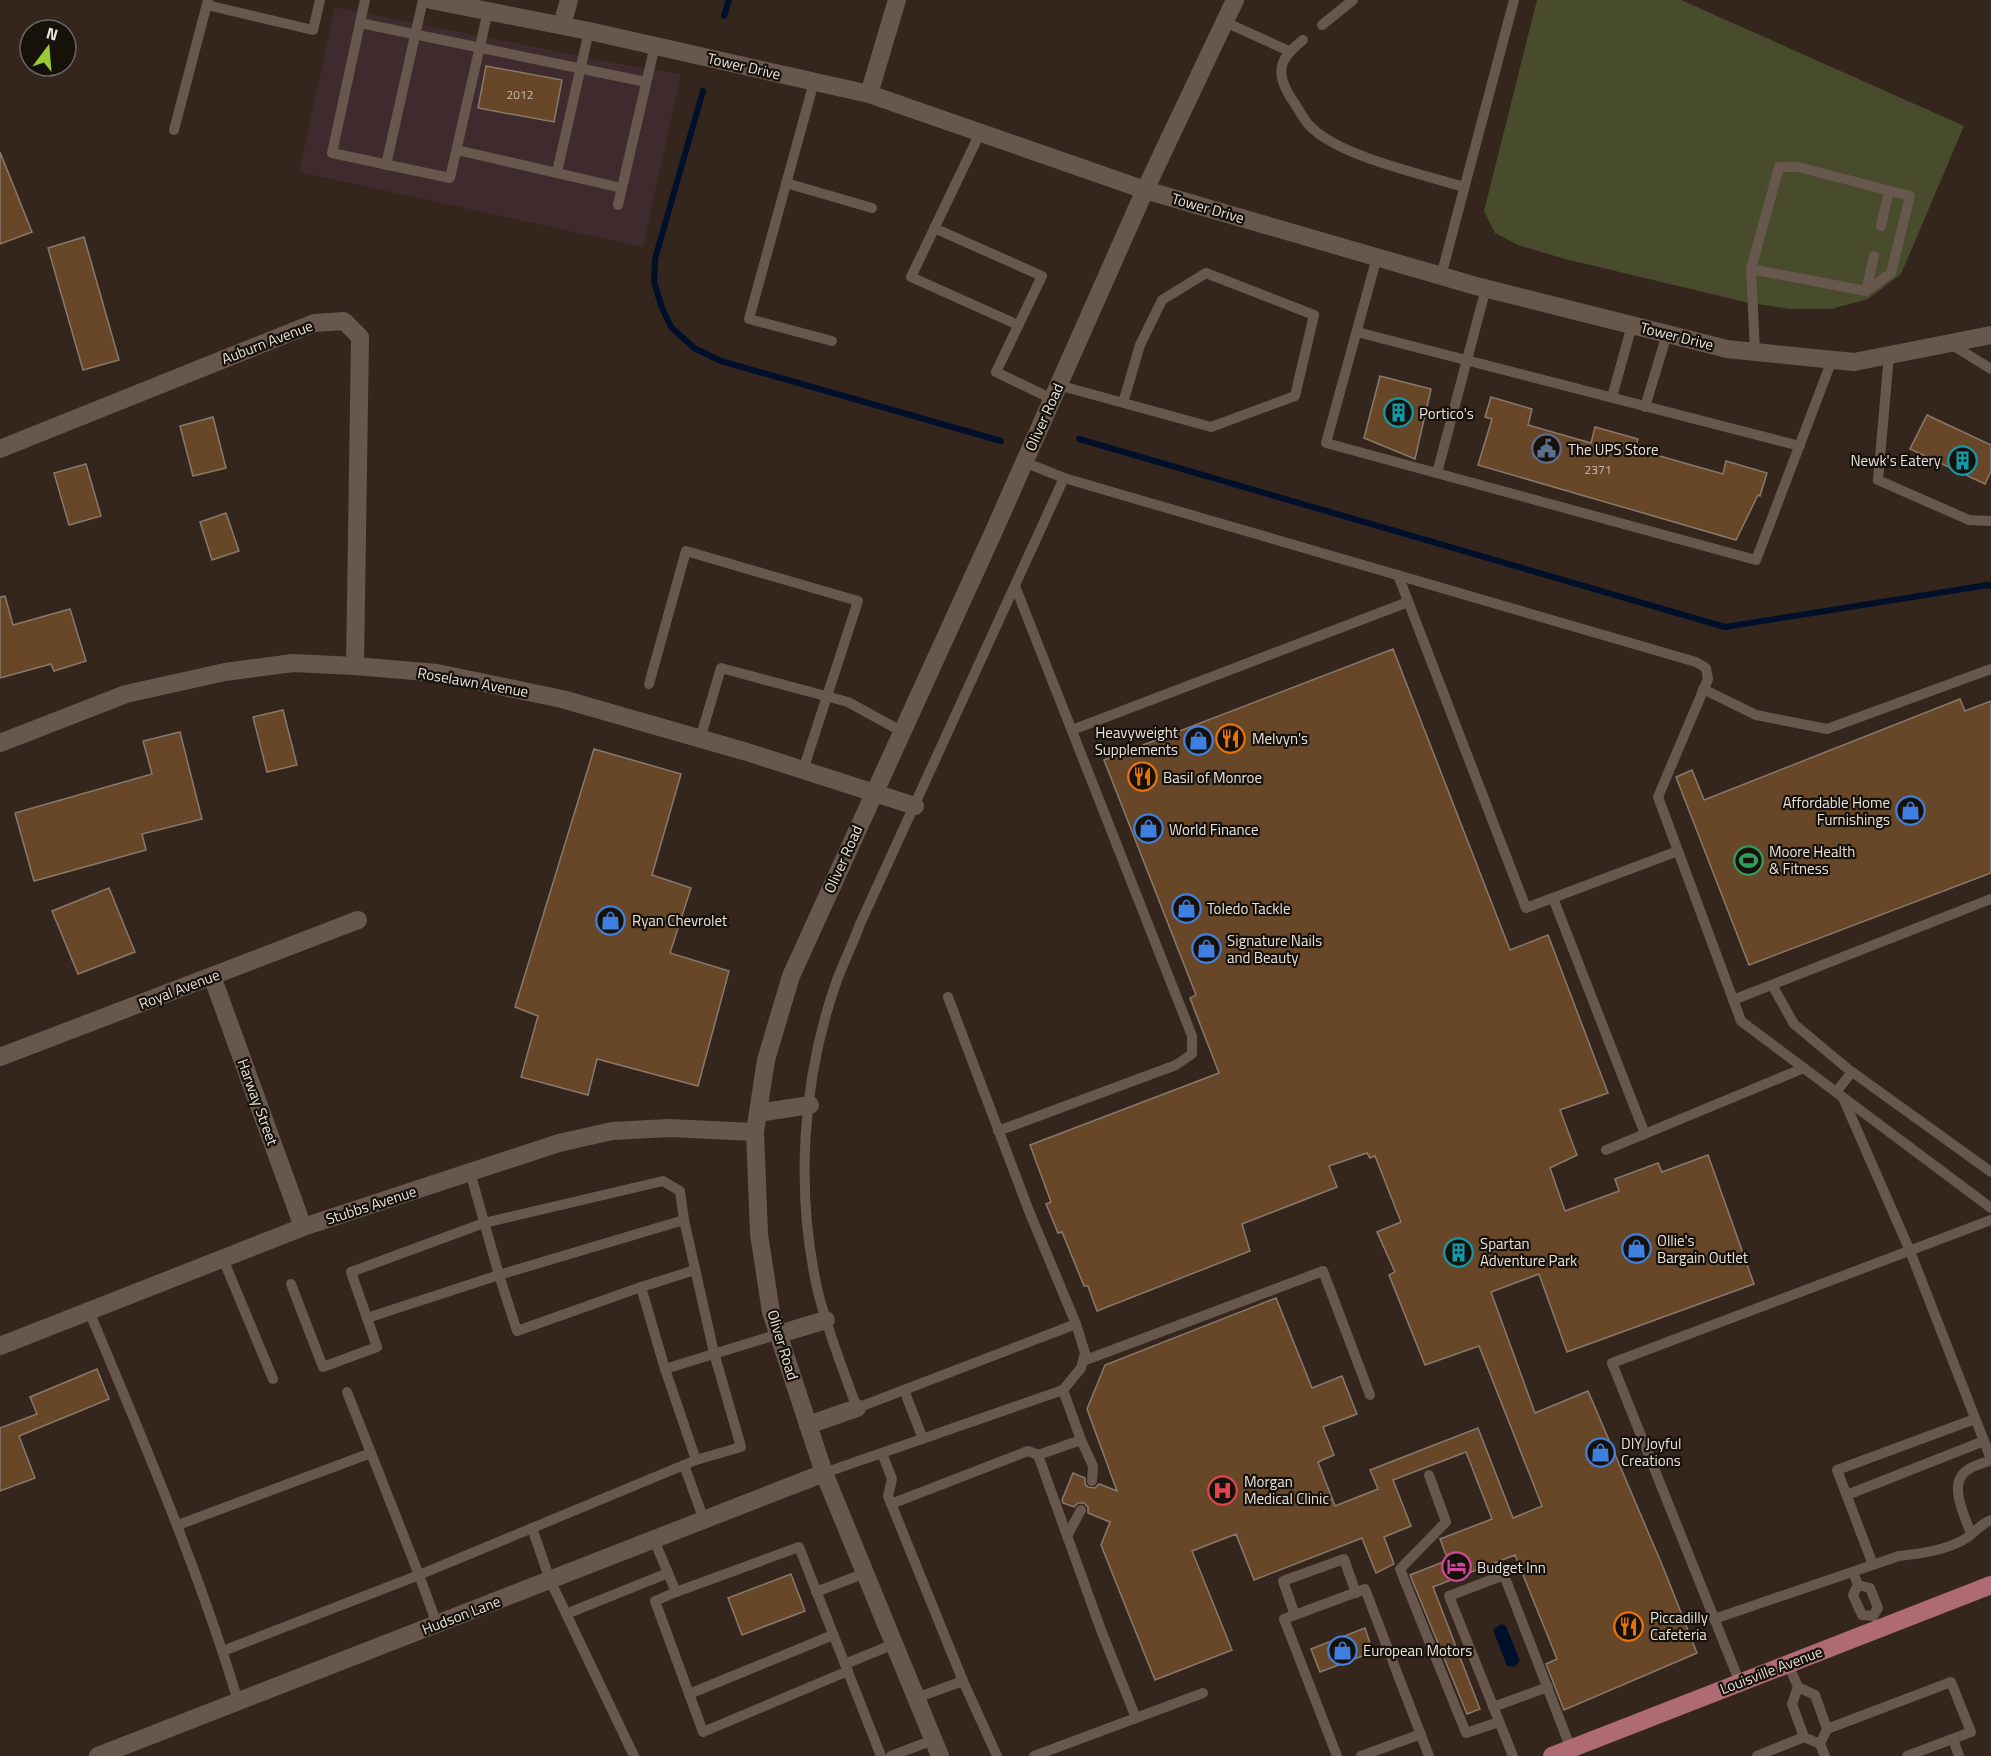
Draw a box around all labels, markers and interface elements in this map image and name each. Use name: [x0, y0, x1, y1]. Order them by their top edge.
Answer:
north arrow: [18, 18, 78, 78]
text: N: [43, 21, 61, 47]
street label: Tower Drive: [705, 46, 783, 86]
house number: 2012: [507, 85, 533, 104]
street label: Tower Drive: [1169, 187, 1247, 229]
street label: Auburn Avenue: [218, 314, 316, 370]
street label: Tower Drive: [1638, 316, 1716, 356]
street label: Oliver Road: [1019, 379, 1069, 455]
building icon: Portico's: [1382, 397, 1414, 429]
place label: Portico's: [1419, 402, 1474, 425]
public building icon: The UPS Store: [1531, 433, 1563, 465]
place label: The UPS Store: [1568, 438, 1659, 461]
building icon: Newk's Eatery: [1946, 444, 1978, 476]
place label: Newk's Eatery: [1850, 449, 1941, 472]
house number: 2371: [1585, 460, 1611, 479]
street label: Roselawn Avenue: [416, 661, 530, 703]
place label: Heavyweight Supplements: [1095, 721, 1179, 761]
restaurant icon: Melvyn's: [1215, 722, 1247, 754]
shop icon: Heavyweight Supplements: [1183, 725, 1215, 757]
place label: Melvyn's: [1252, 727, 1308, 750]
restaurant icon: Basil of Monroe: [1126, 761, 1158, 793]
place label: Basil of Monroe: [1163, 766, 1262, 789]
place label: Affordable Home Furnishings: [1783, 791, 1890, 831]
shop icon: Affordable Home Furnishings: [1895, 795, 1927, 827]
shop icon: World Finance: [1132, 813, 1164, 845]
place label: World Finance: [1169, 818, 1259, 841]
street label: Oliver Road: [818, 821, 868, 897]
place label: Moore Health & Fitness: [1769, 840, 1855, 880]
sports icon: Moore Health & Fitness: [1732, 844, 1764, 876]
shop icon: Toledo Tackle: [1170, 892, 1202, 924]
place label: Toledo Tackle: [1207, 897, 1290, 920]
shop icon: Ryan Chevrolet: [595, 904, 627, 936]
place label: Ryan Chevrolet: [632, 909, 728, 932]
place label: Signature Nails and Beauty: [1227, 929, 1322, 969]
shop icon: Signature Nails and Beauty: [1190, 933, 1222, 965]
street label: Royal Avenue: [135, 963, 223, 1015]
street label: Harway Street: [232, 1055, 285, 1149]
street label: Stubbs Avenue: [323, 1180, 419, 1230]
place label: Ollie's Bargain Outlet: [1657, 1229, 1749, 1269]
place label: Spartan Adventure Park: [1480, 1232, 1577, 1272]
shop icon: Ollie's Bargain Outlet: [1620, 1233, 1652, 1265]
building icon: Spartan Adventure Park: [1443, 1236, 1475, 1268]
street label: Oliver Road: [761, 1307, 805, 1383]
place label: DIY Joyful Creations: [1621, 1432, 1681, 1472]
shop icon: DIY Joyful Creations: [1584, 1436, 1616, 1468]
place label: Morgan Medical Clinic: [1244, 1470, 1329, 1510]
hospital icon: Morgan Medical Clinic: [1207, 1474, 1239, 1506]
hotel icon: Budget Inn: [1440, 1551, 1472, 1583]
place label: Budget Inn: [1477, 1556, 1546, 1579]
street label: Hudson Lane: [418, 1589, 504, 1641]
place label: Piccadilly Cafeteria: [1650, 1606, 1708, 1646]
restaurant icon: Piccadilly Cafeteria: [1613, 1610, 1645, 1642]
shop icon: European Motors: [1326, 1634, 1358, 1666]
place label: European Motors: [1363, 1639, 1472, 1662]
street label: Louisville Avenue: [1716, 1640, 1826, 1700]

